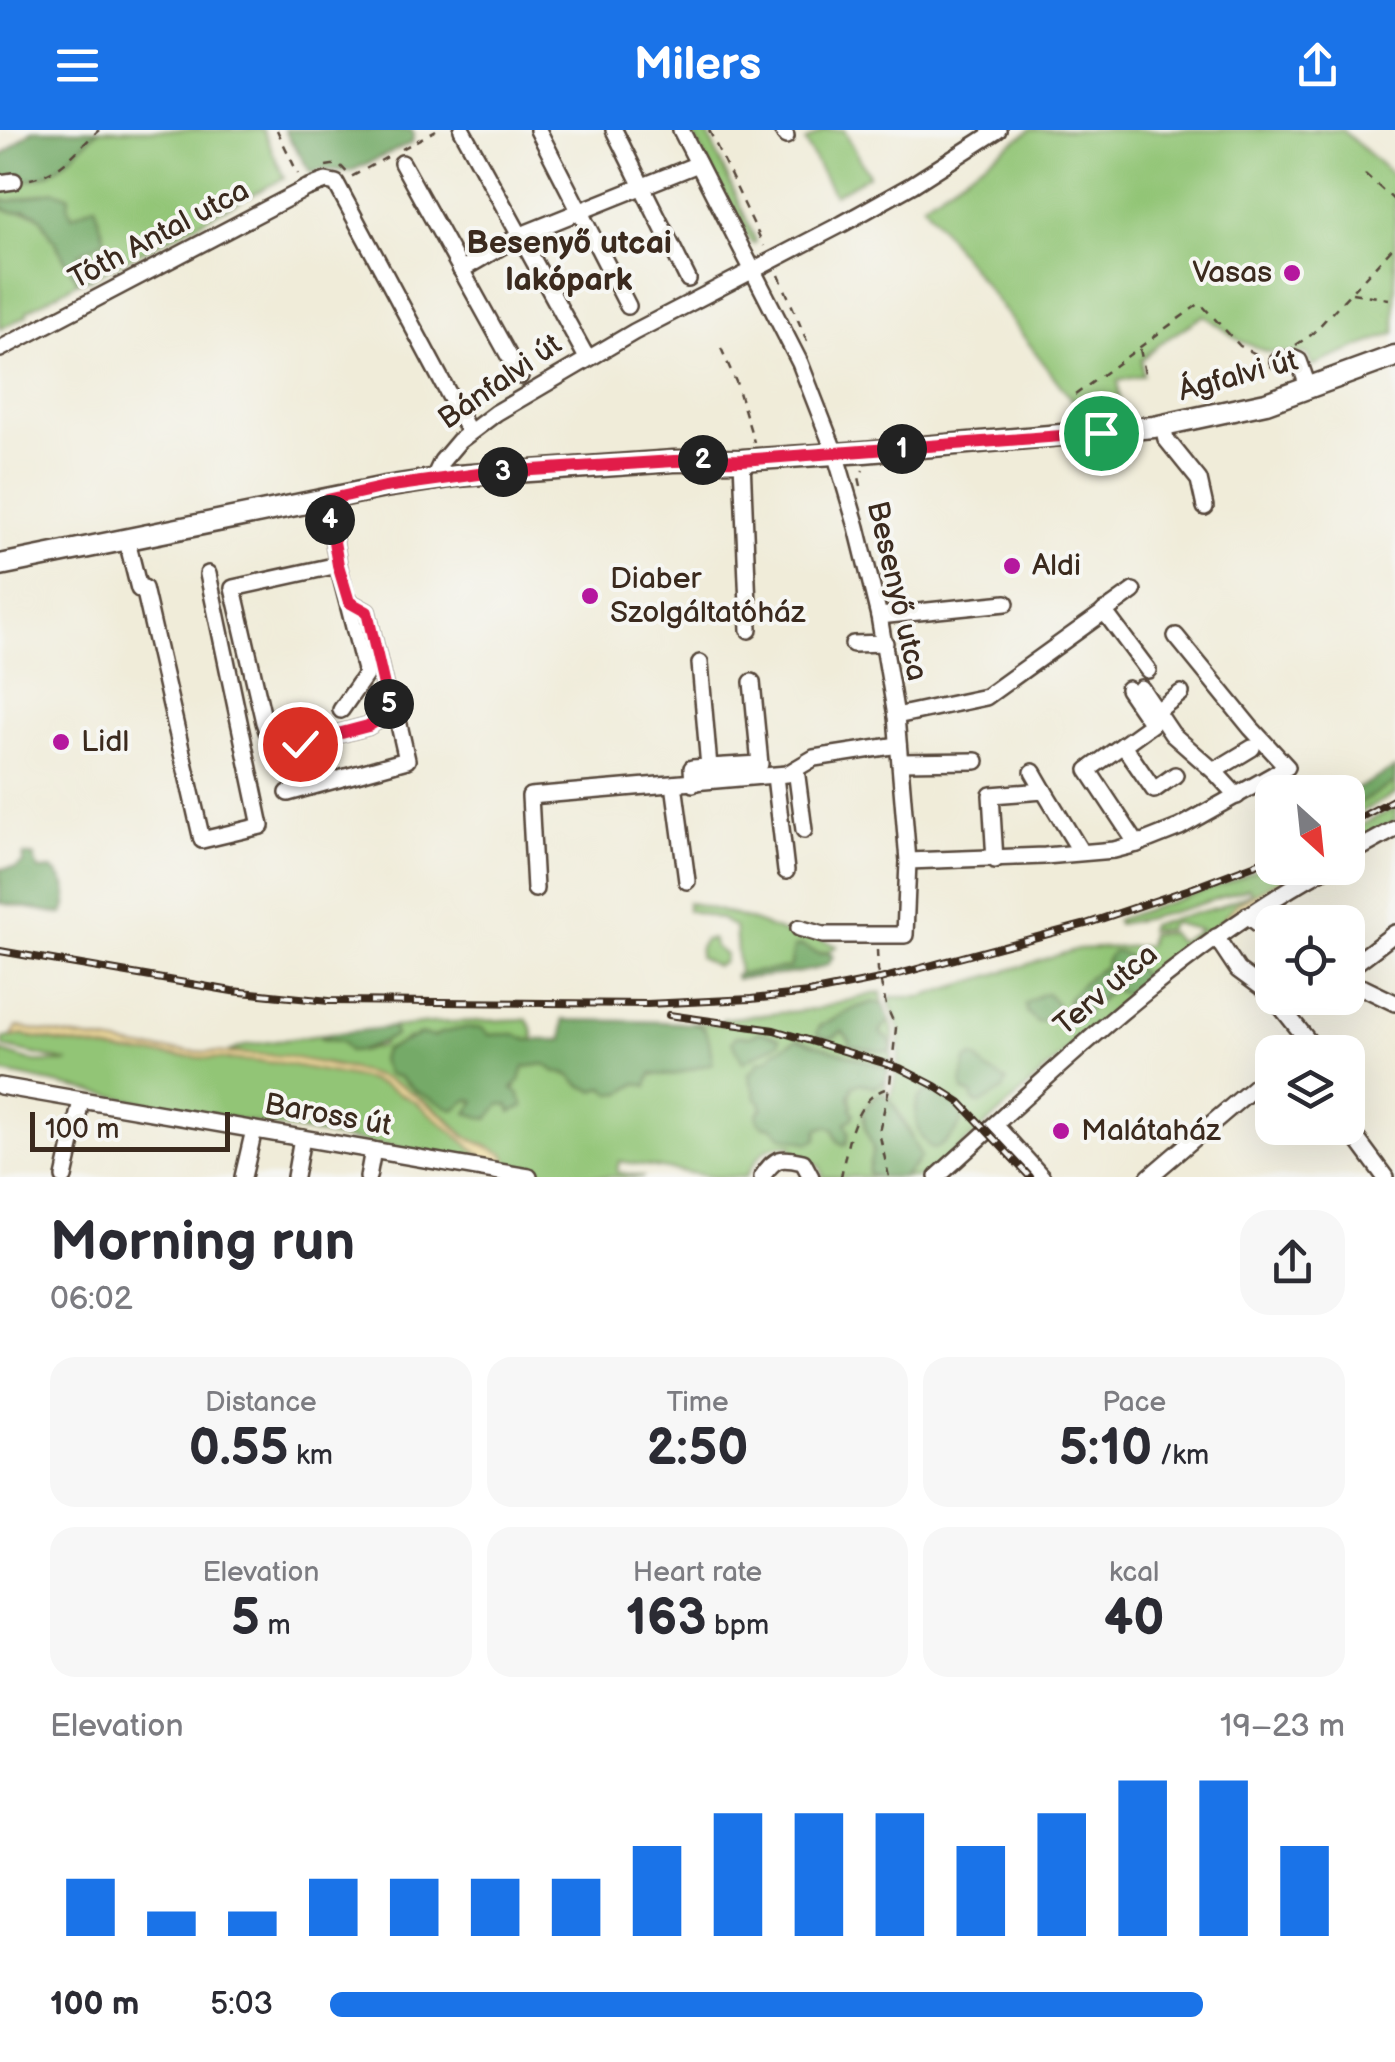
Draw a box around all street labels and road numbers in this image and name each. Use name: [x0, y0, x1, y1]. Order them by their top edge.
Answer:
street label: Tóth Antal utca: [63, 172, 255, 298]
street label: Bánfalvi út: [432, 327, 568, 437]
street label: Ágfalvi út: [1174, 342, 1302, 409]
street label: Besenyő utca: [859, 498, 935, 684]
street label: Terv utca: [1047, 936, 1165, 1044]
street label: Baross út: [262, 1086, 394, 1144]

